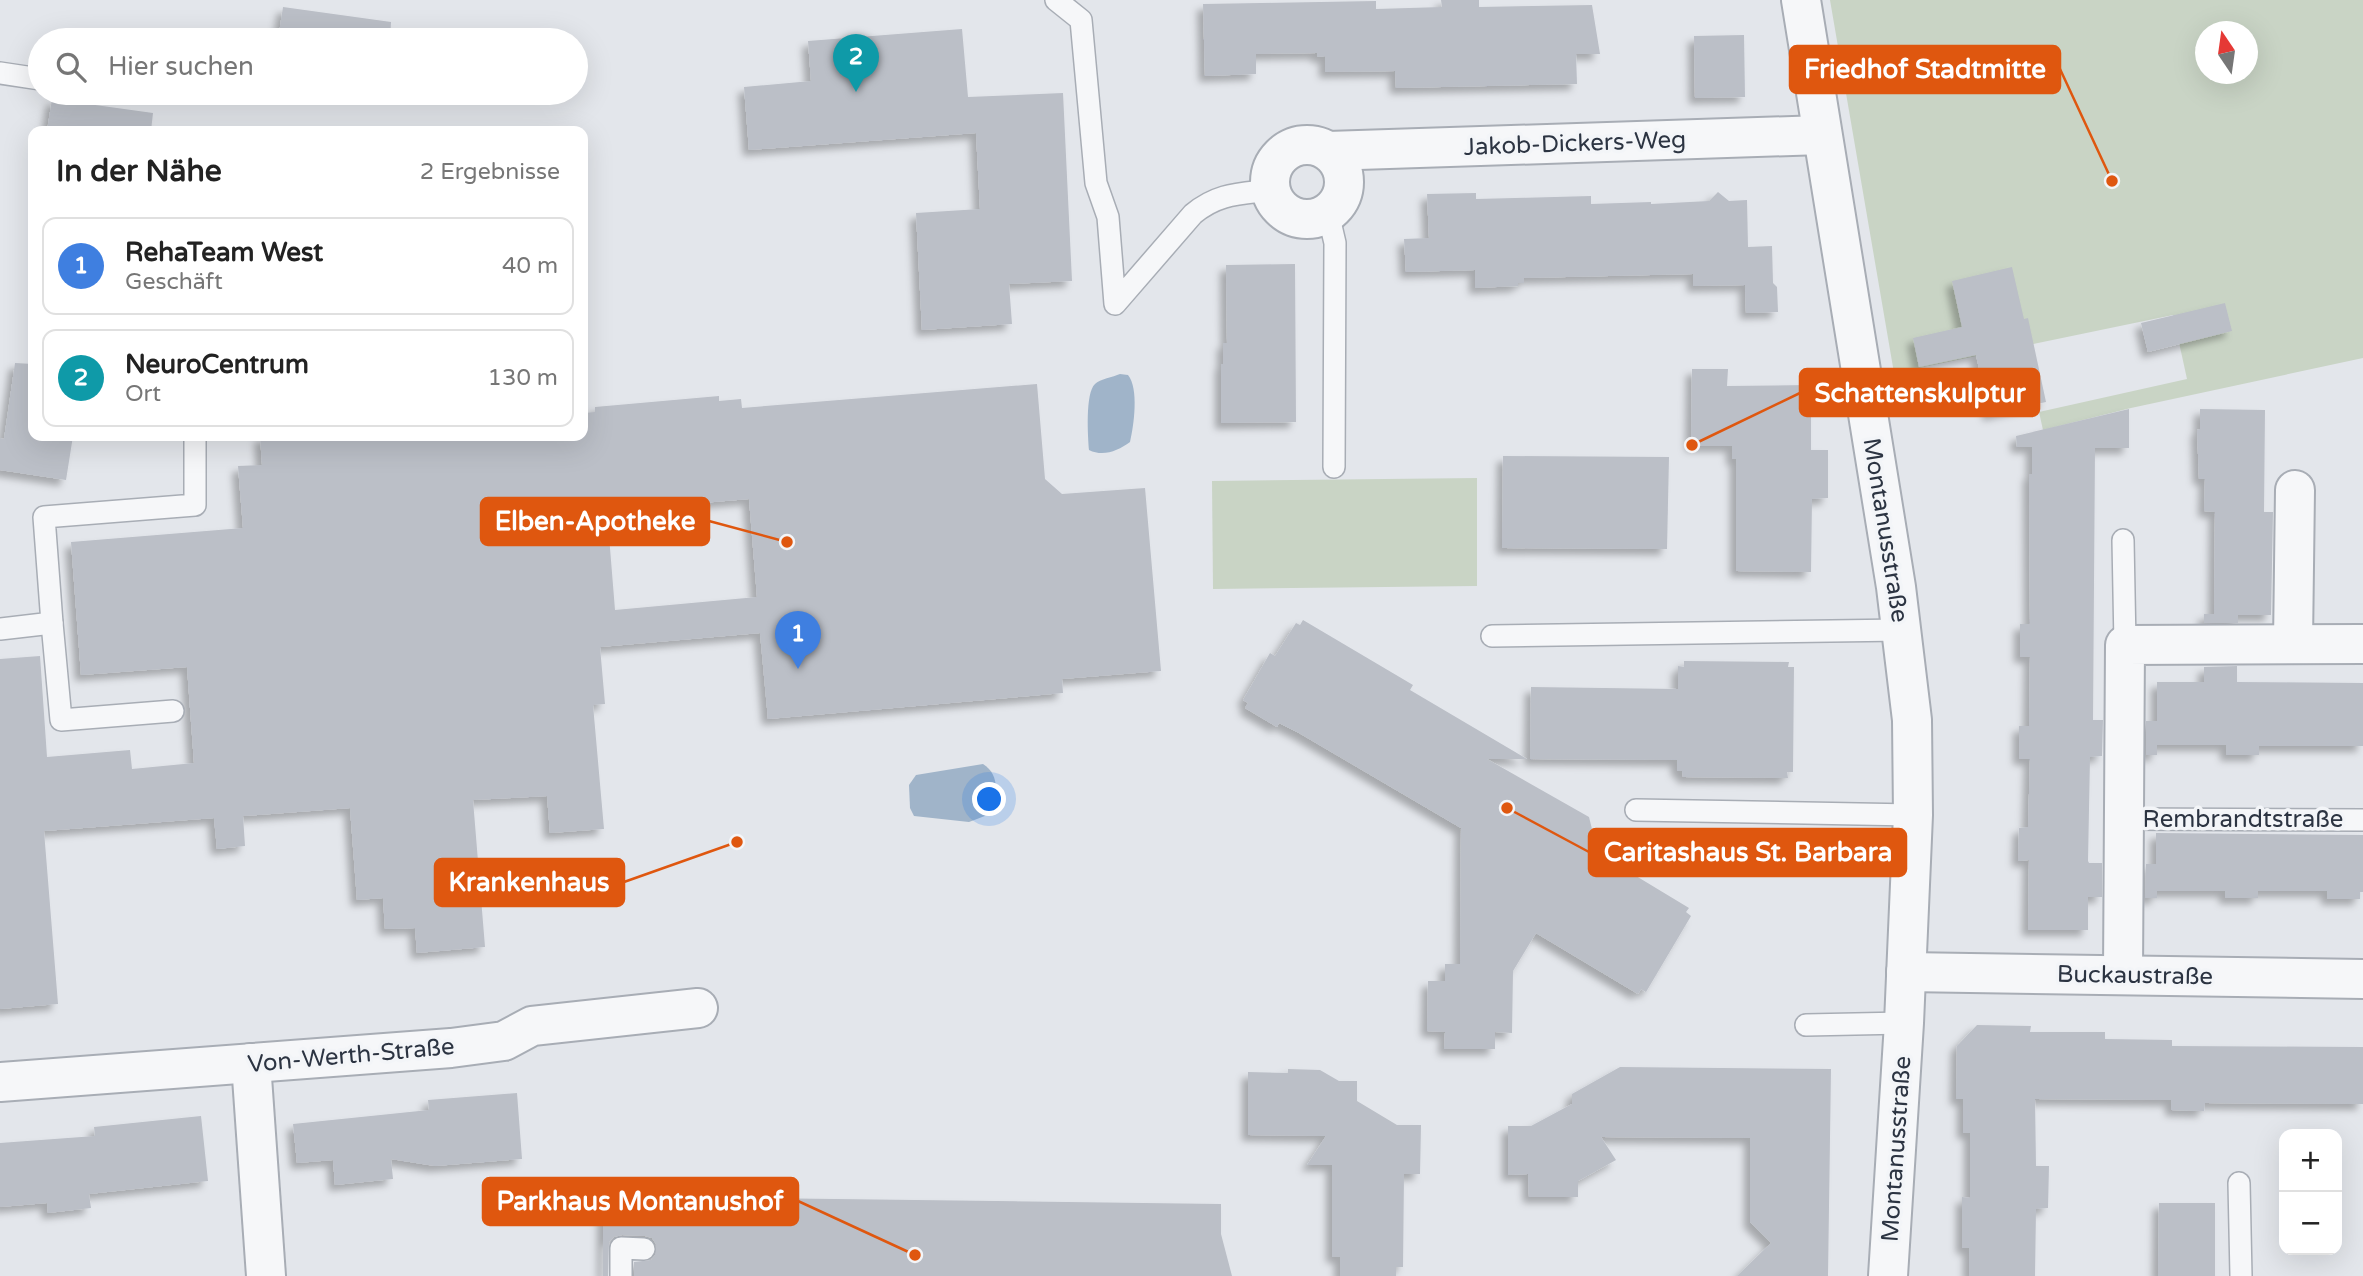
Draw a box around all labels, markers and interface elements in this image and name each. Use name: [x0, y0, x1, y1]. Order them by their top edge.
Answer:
north arrow: [2195, 21, 2258, 84]
search box: [28, 28, 588, 105]
pin: 2: [833, 34, 879, 92]
callout: Friedhof Stadtmitte: [1790, 46, 2060, 93]
icon: search: [52, 48, 90, 86]
text: Hier suchen: [108, 51, 254, 82]
text: Friedhof Stadtmitte: [1804, 54, 2046, 85]
street label: Jakob-Dickers-Weg: [1463, 125, 1687, 162]
text: In der Nähe: [56, 153, 222, 190]
text: 2 Ergebnisse: [420, 158, 560, 186]
text: RehaTeam West: [125, 237, 323, 268]
text: 1: [74, 252, 88, 280]
text: 40 m: [502, 252, 558, 280]
text: Geschäft: [125, 268, 223, 296]
text: NeuroCentrum: [125, 349, 309, 380]
text: 2: [74, 364, 88, 392]
text: 130 m: [488, 364, 558, 392]
callout: Schattenskulptur: [1800, 369, 2039, 416]
text: Schattenskulptur: [1814, 378, 2027, 409]
text: Ort: [125, 380, 161, 408]
street label: Montanusstraße: [1857, 436, 1914, 624]
callout: Elben-Apotheke: [481, 498, 709, 545]
text: Elben-Apotheke: [495, 506, 696, 537]
pin: 1: [775, 611, 821, 669]
your location: [972, 782, 1006, 816]
street label: Rembrandtstraße: [2143, 805, 2343, 834]
callout: Caritashaus St. Barbara: [1589, 829, 1906, 876]
text: Caritashaus St. Barbara: [1604, 837, 1892, 868]
callout: Krankenhaus: [435, 859, 624, 906]
text: Krankenhaus: [449, 867, 609, 898]
street label: Buckaustraße: [2057, 960, 2213, 991]
street label: Von-Werth-Straße: [246, 1032, 456, 1079]
street label: Montanusstraße: [1876, 1055, 1917, 1243]
map controls: [2279, 1129, 2342, 1255]
button: +: [2279, 1129, 2342, 1192]
callout: Parkhaus Montanushof: [483, 1178, 798, 1225]
text: Parkhaus Montanushof: [496, 1186, 785, 1217]
button: −: [2279, 1192, 2342, 1255]

